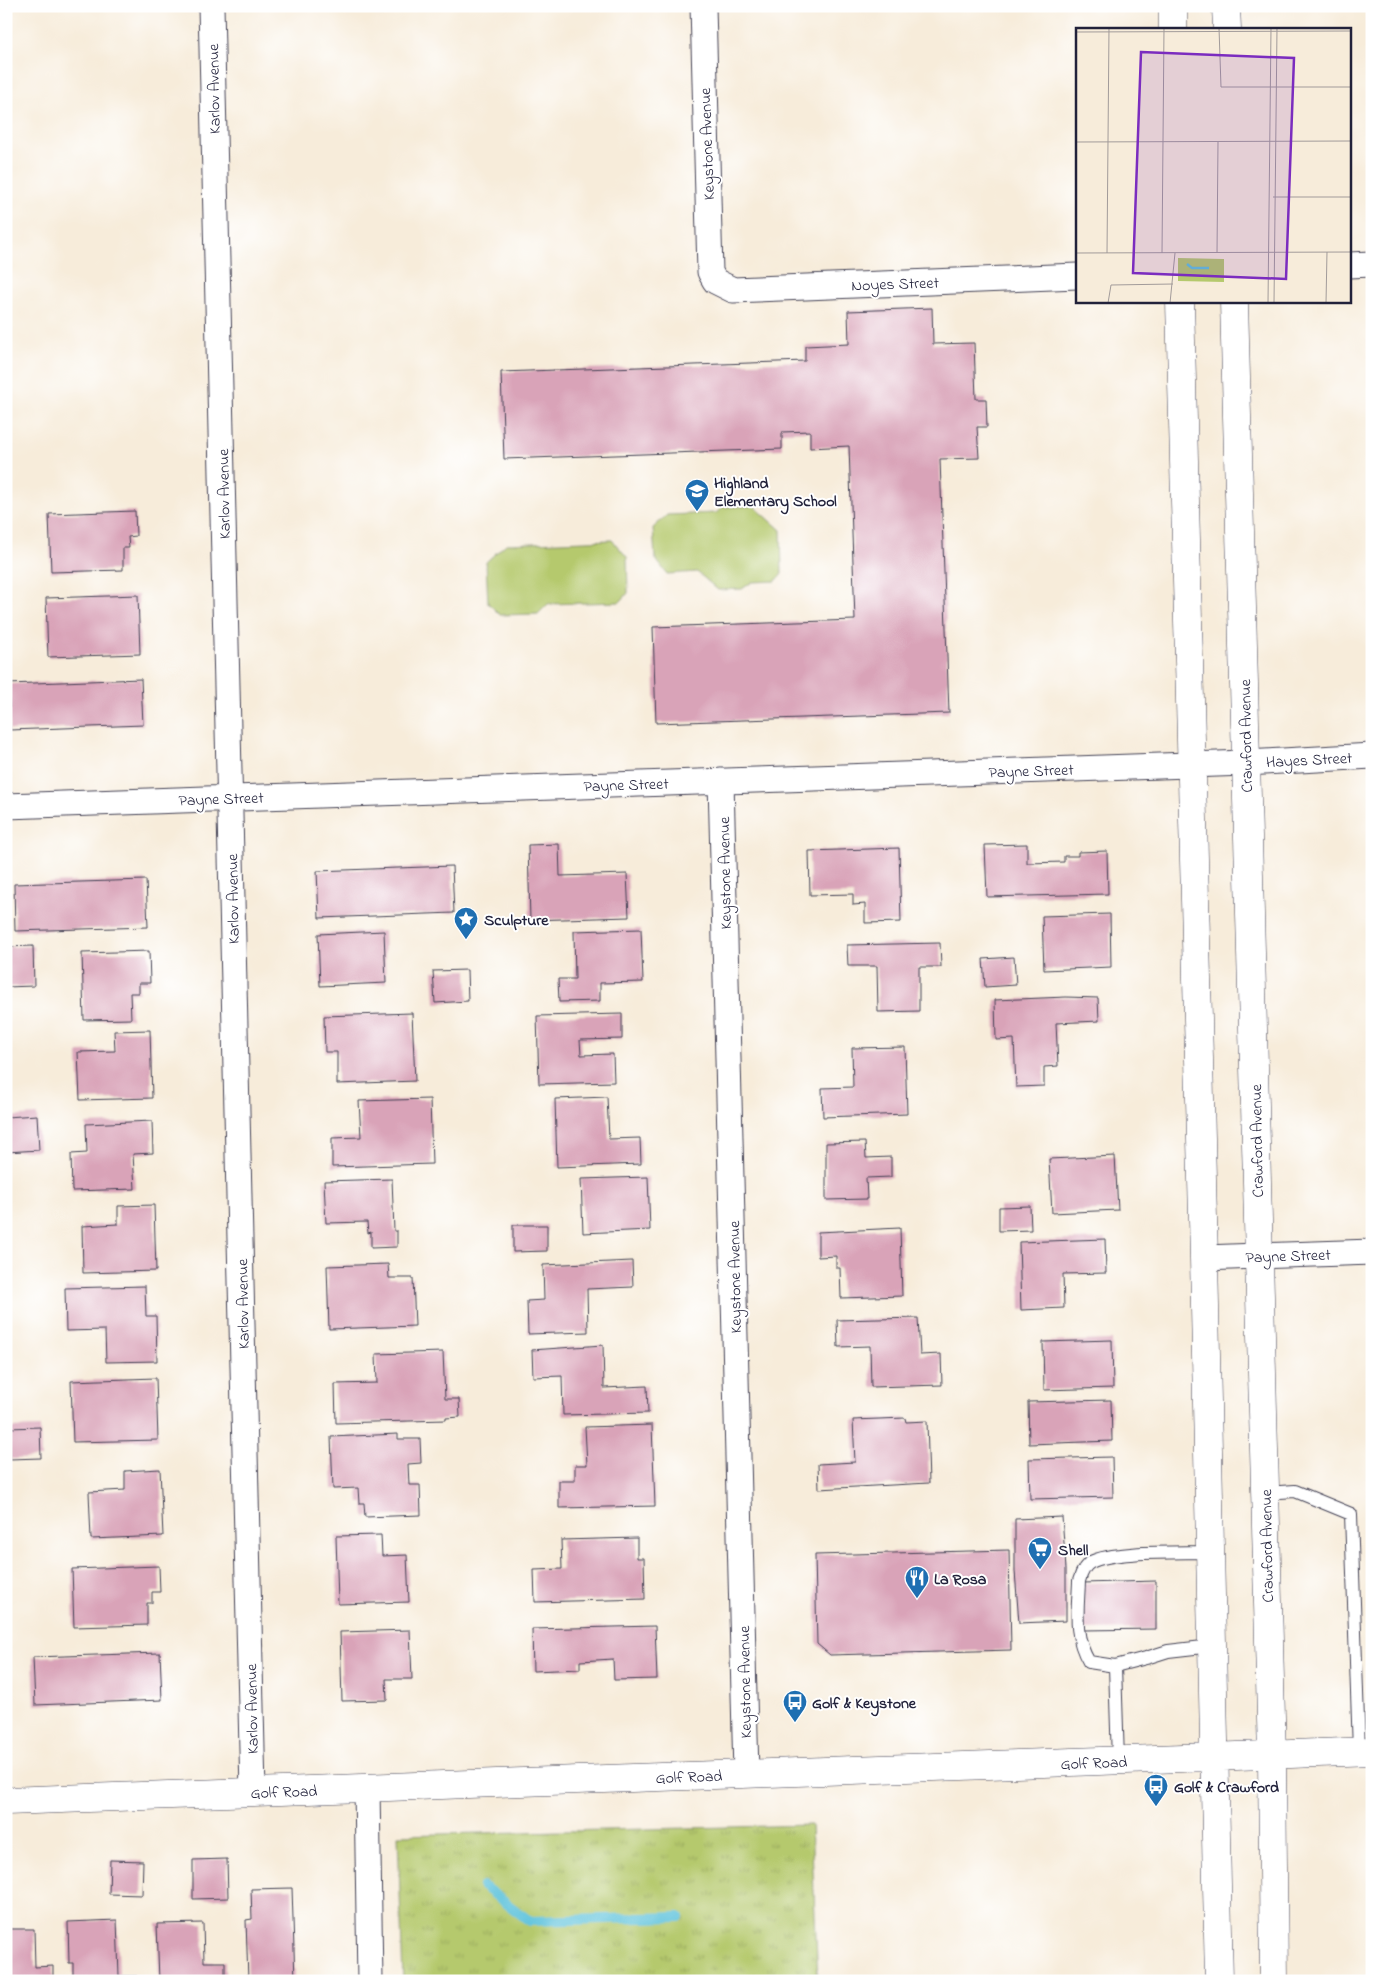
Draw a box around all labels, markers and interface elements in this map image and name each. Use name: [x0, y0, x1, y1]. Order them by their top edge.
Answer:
inset map: [1076, 28, 1350, 302]
street label: Karlov Avenue: [202, 43, 228, 134]
street label: Keystone Avenue: [694, 86, 722, 201]
street label: Noyes Street: [851, 271, 940, 299]
street label: Karlov Avenue: [212, 448, 238, 539]
place label: Highland Elementary School: [714, 472, 837, 515]
school or university icon: Highland Elementary School: [684, 478, 710, 512]
street label: Crawford Avenue: [1234, 678, 1260, 793]
street label: Hayes Street: [1265, 747, 1354, 775]
street label: Payne Street: [988, 758, 1075, 785]
street label: Payne Street: [583, 772, 670, 799]
street label: Payne Street: [178, 786, 265, 813]
street label: Keystone Avenue: [713, 816, 739, 929]
street label: Karlov Avenue: [221, 853, 247, 944]
place icon: Sculpture: [453, 906, 479, 940]
place label: Sculpture: [484, 909, 549, 933]
street label: Crawford Avenue: [1245, 1083, 1271, 1198]
street label: Keystone Avenue: [723, 1220, 749, 1333]
street label: Payne Street: [1245, 1243, 1332, 1270]
street label: Karlov Avenue: [231, 1258, 257, 1349]
street label: Crawford Avenue: [1255, 1488, 1281, 1603]
supermarket icon: Shell: [1027, 1536, 1053, 1570]
place label: Shell: [1058, 1539, 1089, 1563]
restaurant icon: La Rosa: [904, 1565, 930, 1599]
place label: La Rosa: [934, 1568, 987, 1592]
street label: Keystone Avenue: [733, 1625, 759, 1738]
street label: Karlov Avenue: [240, 1663, 266, 1754]
bus stop icon: Golf & Keystone: [782, 1689, 808, 1723]
place label: Golf & Keystone: [812, 1692, 917, 1717]
street label: Golf Road: [1060, 1751, 1128, 1777]
street label: Golf Road: [655, 1765, 723, 1791]
bus stop icon: Golf & Crawford: [1143, 1773, 1169, 1807]
place label: Golf & Crawford: [1174, 1776, 1279, 1800]
street label: Golf Road: [250, 1780, 318, 1806]

